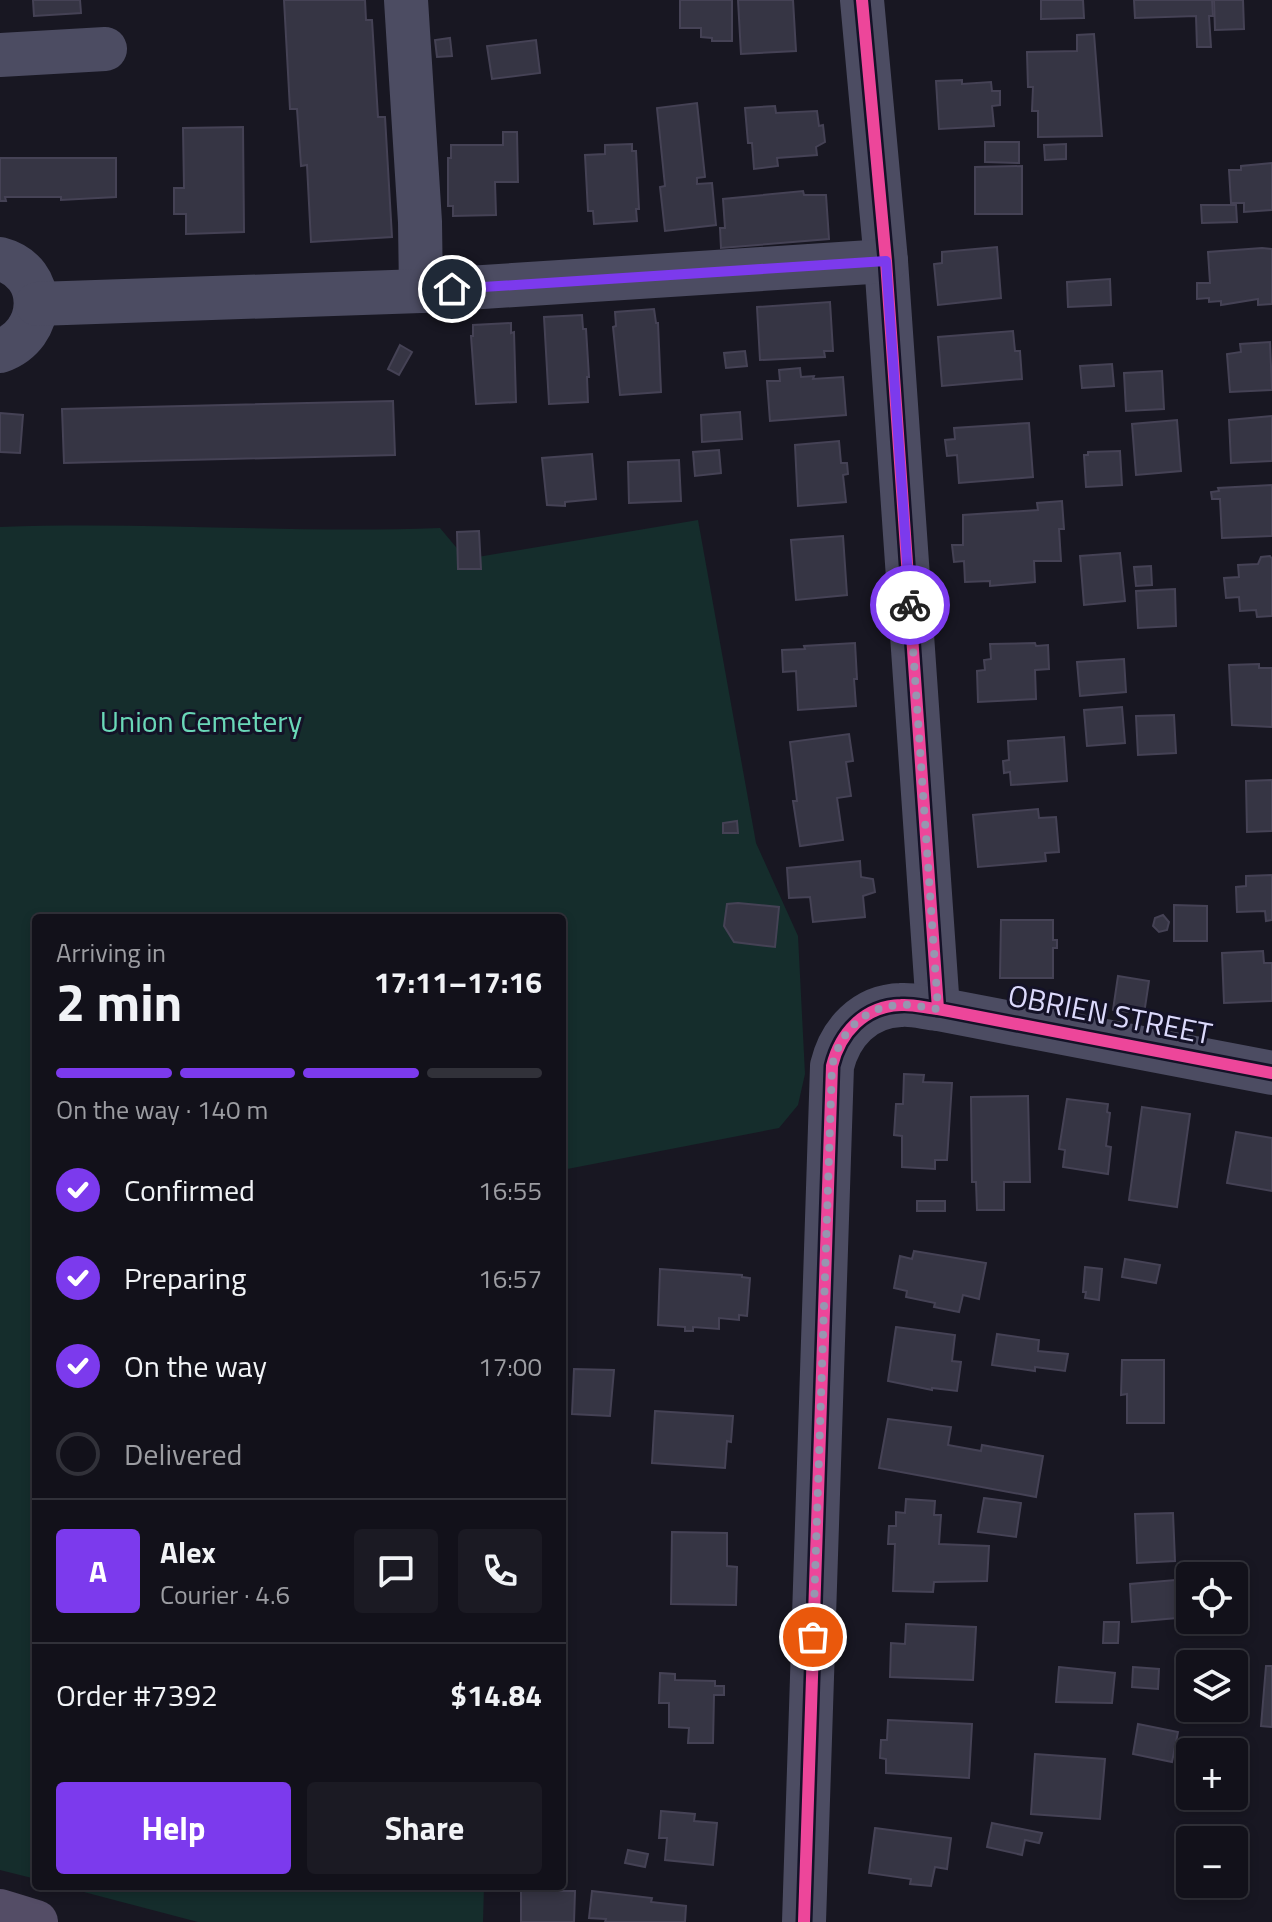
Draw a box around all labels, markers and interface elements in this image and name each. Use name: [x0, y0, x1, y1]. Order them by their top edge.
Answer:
pin: [418, 255, 486, 323]
icon: home: [430, 267, 474, 311]
courier: [870, 565, 950, 645]
icon: bike: [888, 583, 932, 627]
park label: Union Cemetery: [100, 698, 302, 744]
text: Arriving in: [56, 933, 166, 972]
text: 17:11–17:16: [374, 959, 542, 1005]
text: 2 min: [56, 962, 182, 1041]
street label: OBRIEN STREET: [1004, 972, 1216, 1056]
text: On the way · 140 m: [56, 1090, 268, 1129]
text: Confirmed: [124, 1167, 255, 1213]
icon: check: [56, 1168, 100, 1212]
text: 16:55: [478, 1171, 542, 1210]
text: Preparing: [124, 1255, 246, 1301]
icon: check: [56, 1256, 100, 1300]
text: 16:57: [478, 1259, 542, 1298]
text: On the way: [124, 1343, 267, 1389]
icon: check: [56, 1344, 100, 1388]
text: 17:00: [478, 1347, 542, 1386]
text: Delivered: [124, 1431, 242, 1477]
text: Alex: [160, 1529, 216, 1575]
button: chat: [354, 1529, 438, 1613]
button: phone: [458, 1529, 542, 1613]
text: A: [89, 1548, 107, 1594]
map controls: [1176, 1562, 1248, 1898]
button: locate: [1176, 1562, 1248, 1634]
text: Courier · 4.6: [160, 1575, 290, 1614]
pin: [779, 1603, 847, 1671]
icon: bag: [791, 1615, 835, 1659]
button: layers: [1176, 1650, 1248, 1722]
text: Order #7392: [56, 1672, 218, 1718]
text: $14.84: [450, 1672, 542, 1718]
button: +: [1176, 1738, 1248, 1810]
button: Help: [56, 1782, 291, 1874]
button: Share: [307, 1782, 542, 1874]
button: −: [1176, 1826, 1248, 1898]

